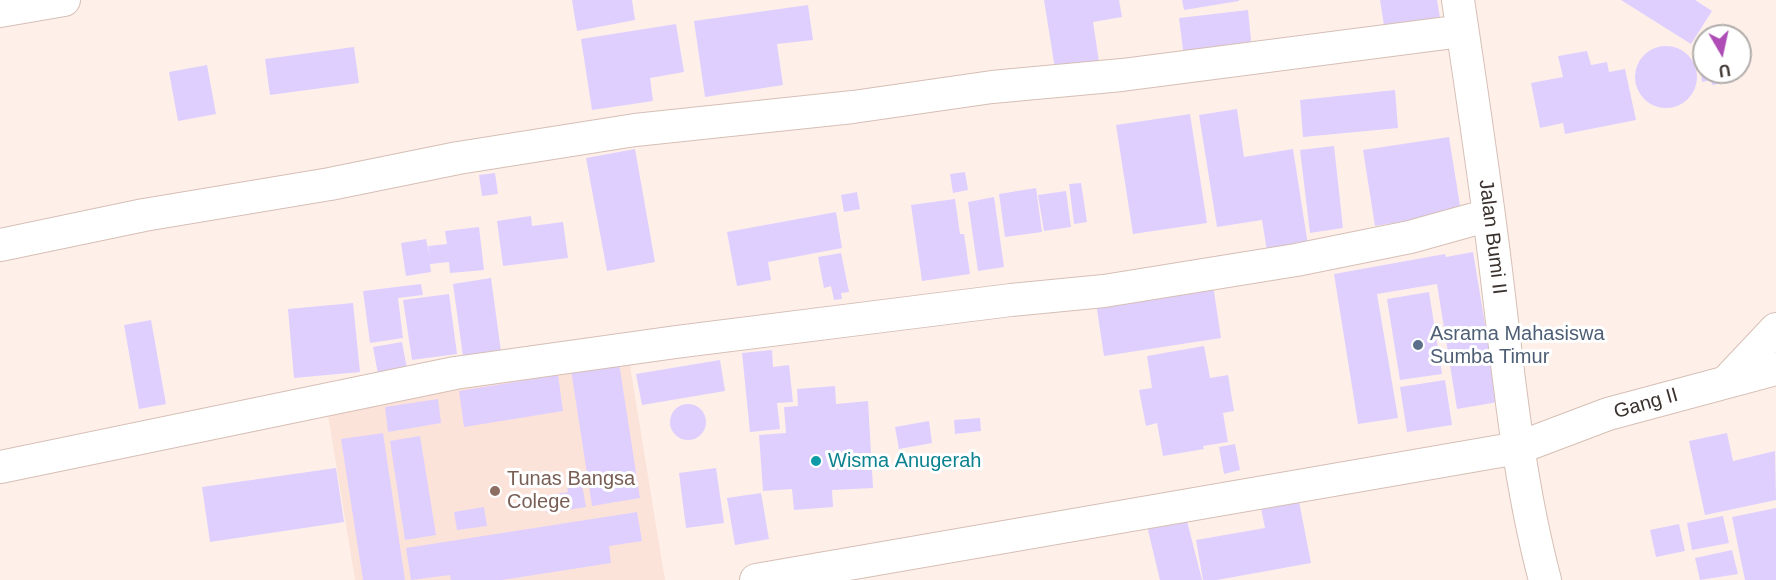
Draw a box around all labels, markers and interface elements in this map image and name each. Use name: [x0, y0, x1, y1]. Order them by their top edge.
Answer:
north arrow: [1692, 24, 1752, 84]
text: U: [1718, 61, 1732, 80]
street label: Jalan Bumi II: [1473, 178, 1511, 296]
place label: Asrama Mahasiswa Sumba Timur: [1430, 322, 1605, 369]
marker: Asrama Mahasiswa Sumba Timur: [1411, 338, 1425, 352]
street label: Gang II: [1611, 383, 1681, 425]
place label: Wisma Anugerah: [828, 449, 981, 473]
marker: Wisma Anugerah: [809, 454, 823, 468]
place label: Tunas Bangsa Colege: [507, 467, 635, 514]
marker: Tunas Bangsa Colege: [488, 484, 502, 498]

